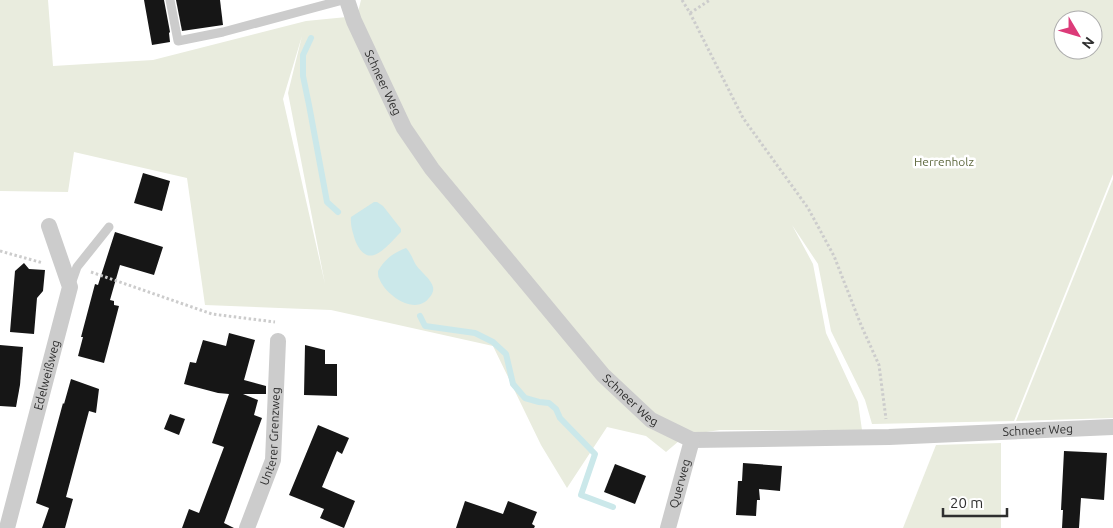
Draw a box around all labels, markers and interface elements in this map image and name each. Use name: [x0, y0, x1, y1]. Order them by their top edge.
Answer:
north arrow: [1053, 10, 1103, 60]
text: N: [1079, 34, 1098, 52]
street label: Schneer Weg: [362, 48, 404, 117]
park label: Herrenholz: [914, 155, 975, 168]
street label: Edelweißweg: [31, 338, 62, 412]
street label: Schneer Weg: [600, 371, 660, 428]
street label: Unterer Grenzweg: [257, 387, 282, 487]
street label: Schneer Weg: [1002, 422, 1073, 438]
street label: Querweg: [667, 457, 693, 510]
scale bar: [943, 486, 1007, 518]
text: 20 m: [950, 494, 983, 511]

